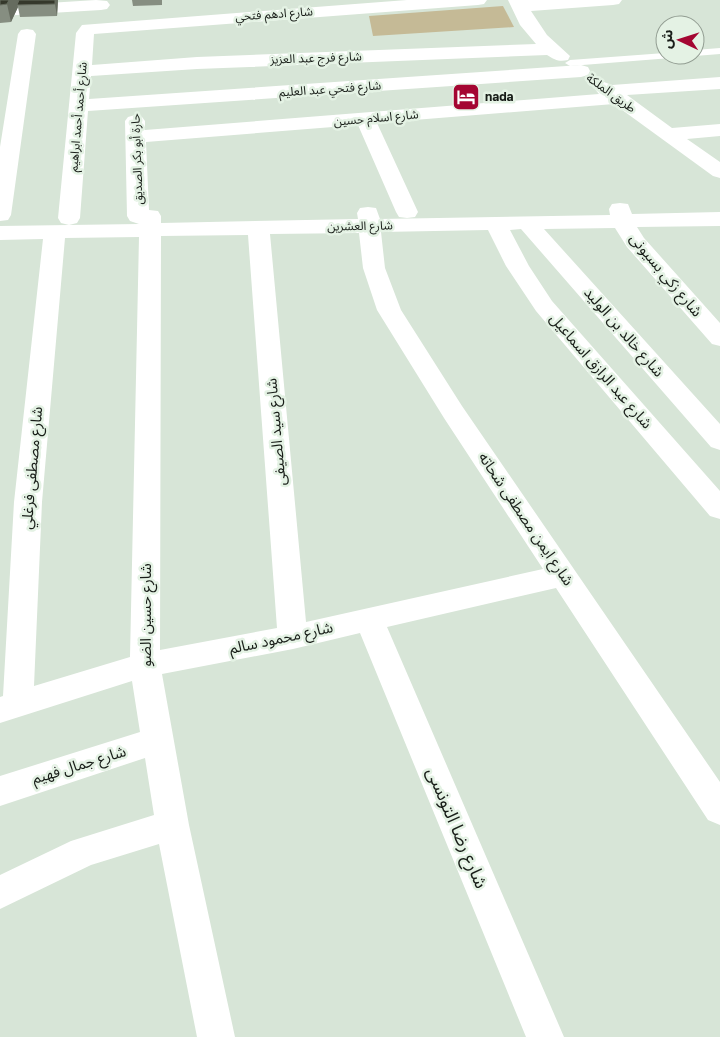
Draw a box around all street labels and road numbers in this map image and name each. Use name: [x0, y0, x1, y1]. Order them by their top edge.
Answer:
street label: شارع ادهم فتحي: [235, 3, 314, 26]
street label: شارع فرج عبد العزيز: [269, 48, 362, 69]
street label: شارع أحمد أحمد ابراهيم: [65, 61, 92, 173]
street label: طريق الملكة: [583, 70, 639, 116]
street label: شارع فتحي عبد العليم: [278, 77, 382, 102]
street label: شارع اسلام حسين: [333, 106, 419, 131]
street label: حارة أبو بكر الصديق: [127, 113, 147, 205]
street label: شارع العشرين: [327, 217, 393, 236]
street label: شارع زكي بسيونى: [624, 229, 707, 322]
street label: شارع خالد بن الوليد: [578, 283, 669, 383]
street label: شارع عبد الرازق اسماعيل: [544, 309, 657, 434]
street label: شارع سيد الصيفى: [261, 377, 293, 487]
street label: شارع مصطفى فرغلي: [17, 405, 49, 530]
street label: شارع ايمن مصطفى شحاته: [472, 448, 578, 591]
street label: شارع حسين الضو: [136, 563, 158, 667]
street label: شارع محمود سالم: [227, 617, 335, 661]
street label: شارع جمال فهيم: [30, 741, 129, 791]
street label: شارع رضا التونسى: [419, 764, 493, 893]

